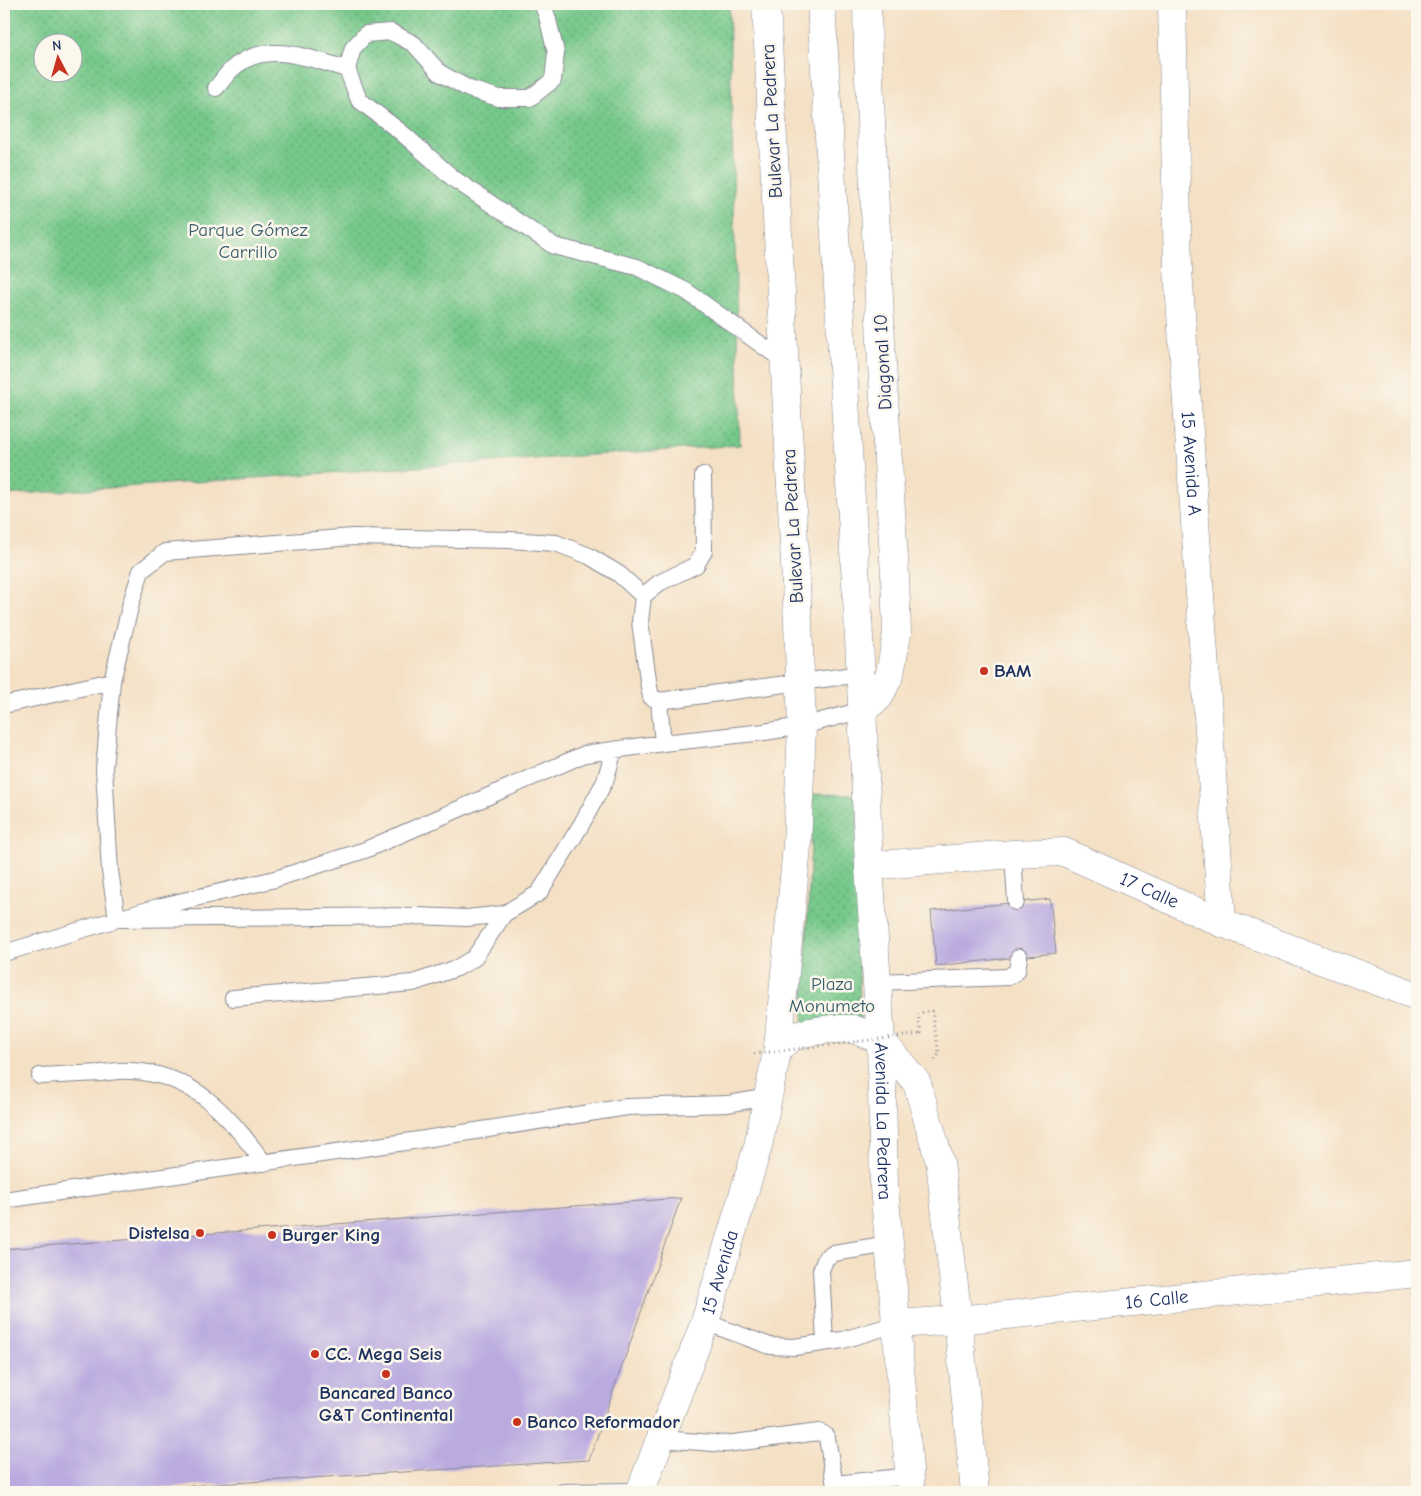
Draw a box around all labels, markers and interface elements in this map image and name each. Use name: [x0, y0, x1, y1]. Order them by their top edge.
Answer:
north arrow: [32, 32, 82, 82]
text: N: [51, 37, 62, 54]
street label: Bulevar La Pedrera: [757, 43, 787, 199]
park label: Parque Gómez Carrillo: [188, 219, 308, 263]
street label: Diagonal 10: [870, 313, 896, 411]
street label: 15 Avenida A: [1177, 411, 1206, 516]
street label: Bulevar La Pedrera: [778, 448, 808, 604]
place label: BAM: [994, 660, 1031, 682]
marker: BAM: [978, 665, 990, 677]
street label: 17 Calle: [1116, 868, 1182, 913]
park label: Plaza Monumeto: [789, 973, 875, 1017]
street label: Avenida La Pedrera: [870, 1042, 896, 1201]
place label: Distelsa: [128, 1222, 190, 1244]
place label: Burger King: [282, 1224, 381, 1246]
marker: Distelsa: [194, 1227, 206, 1239]
street label: 15 Avenida: [697, 1227, 743, 1317]
marker: Burger King: [266, 1229, 278, 1241]
street label: 16 Calle: [1124, 1285, 1190, 1314]
place label: CC. Mega Seis: [325, 1343, 442, 1365]
marker: CC. Mega Seis: [309, 1348, 321, 1360]
marker: Bancared Banco G&T Continental: [380, 1368, 392, 1380]
place label: Bancared Banco G&T Continental: [319, 1382, 453, 1426]
place label: Banco Reformador: [527, 1411, 680, 1433]
marker: Banco Reformador: [511, 1416, 523, 1428]

